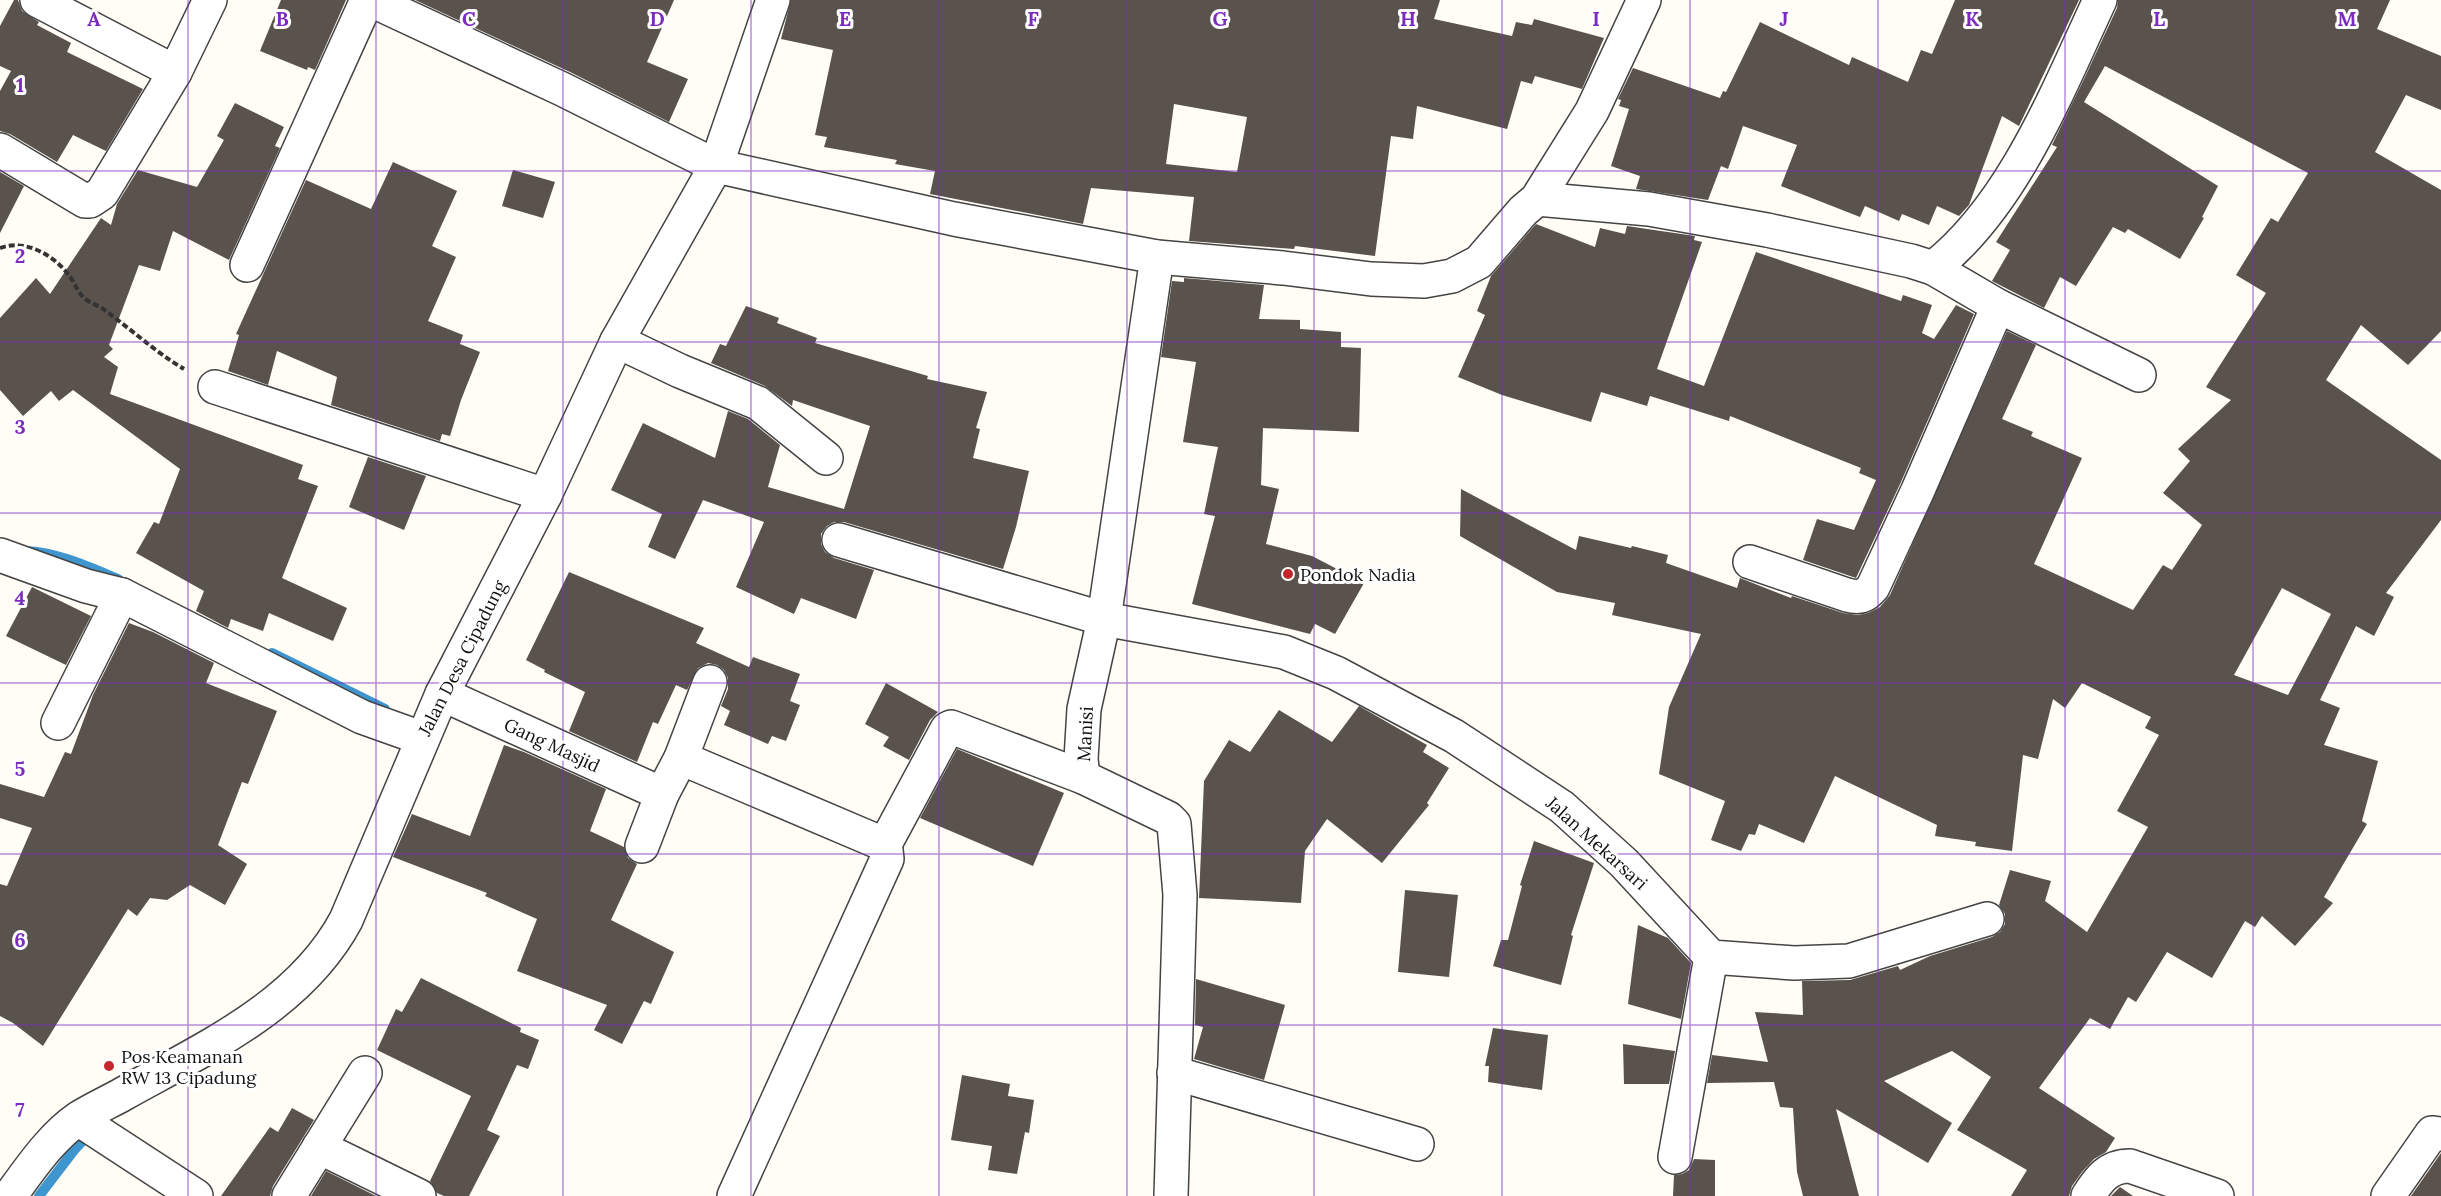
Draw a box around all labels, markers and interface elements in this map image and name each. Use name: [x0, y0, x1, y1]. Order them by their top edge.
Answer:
text: A: [87, 6, 101, 31]
text: B: [275, 6, 289, 31]
text: C: [462, 6, 476, 31]
text: D: [649, 6, 665, 31]
text: E: [839, 6, 851, 31]
text: F: [1027, 6, 1039, 31]
text: G: [1212, 6, 1228, 31]
text: H: [1400, 6, 1416, 31]
text: I: [1592, 6, 1600, 31]
text: J: [1779, 6, 1789, 31]
text: K: [1965, 6, 1980, 31]
text: L: [2153, 6, 2165, 31]
text: M: [2337, 6, 2357, 31]
text: 1: [16, 72, 24, 97]
text: 2: [15, 243, 25, 268]
text: 3: [14, 414, 26, 439]
place label: Pondok Nadia: [1300, 563, 1416, 586]
marker: Pondok Nadia: [1281, 567, 1295, 581]
street label: Jalan Desa Cipadung: [412, 576, 512, 740]
text: 4: [15, 585, 26, 610]
street label: Manisi: [1072, 706, 1098, 762]
street label: Gang Masjid: [500, 713, 604, 777]
text: 5: [15, 756, 26, 781]
street label: Jalan Mekarsari: [1541, 791, 1653, 895]
text: 6: [14, 927, 26, 952]
place label: Pos Keamanan RW 13 Cipadung: [121, 1045, 257, 1089]
marker: Pos Keamanan RW 13 Cipadung: [102, 1059, 116, 1073]
text: 7: [15, 1097, 25, 1122]

